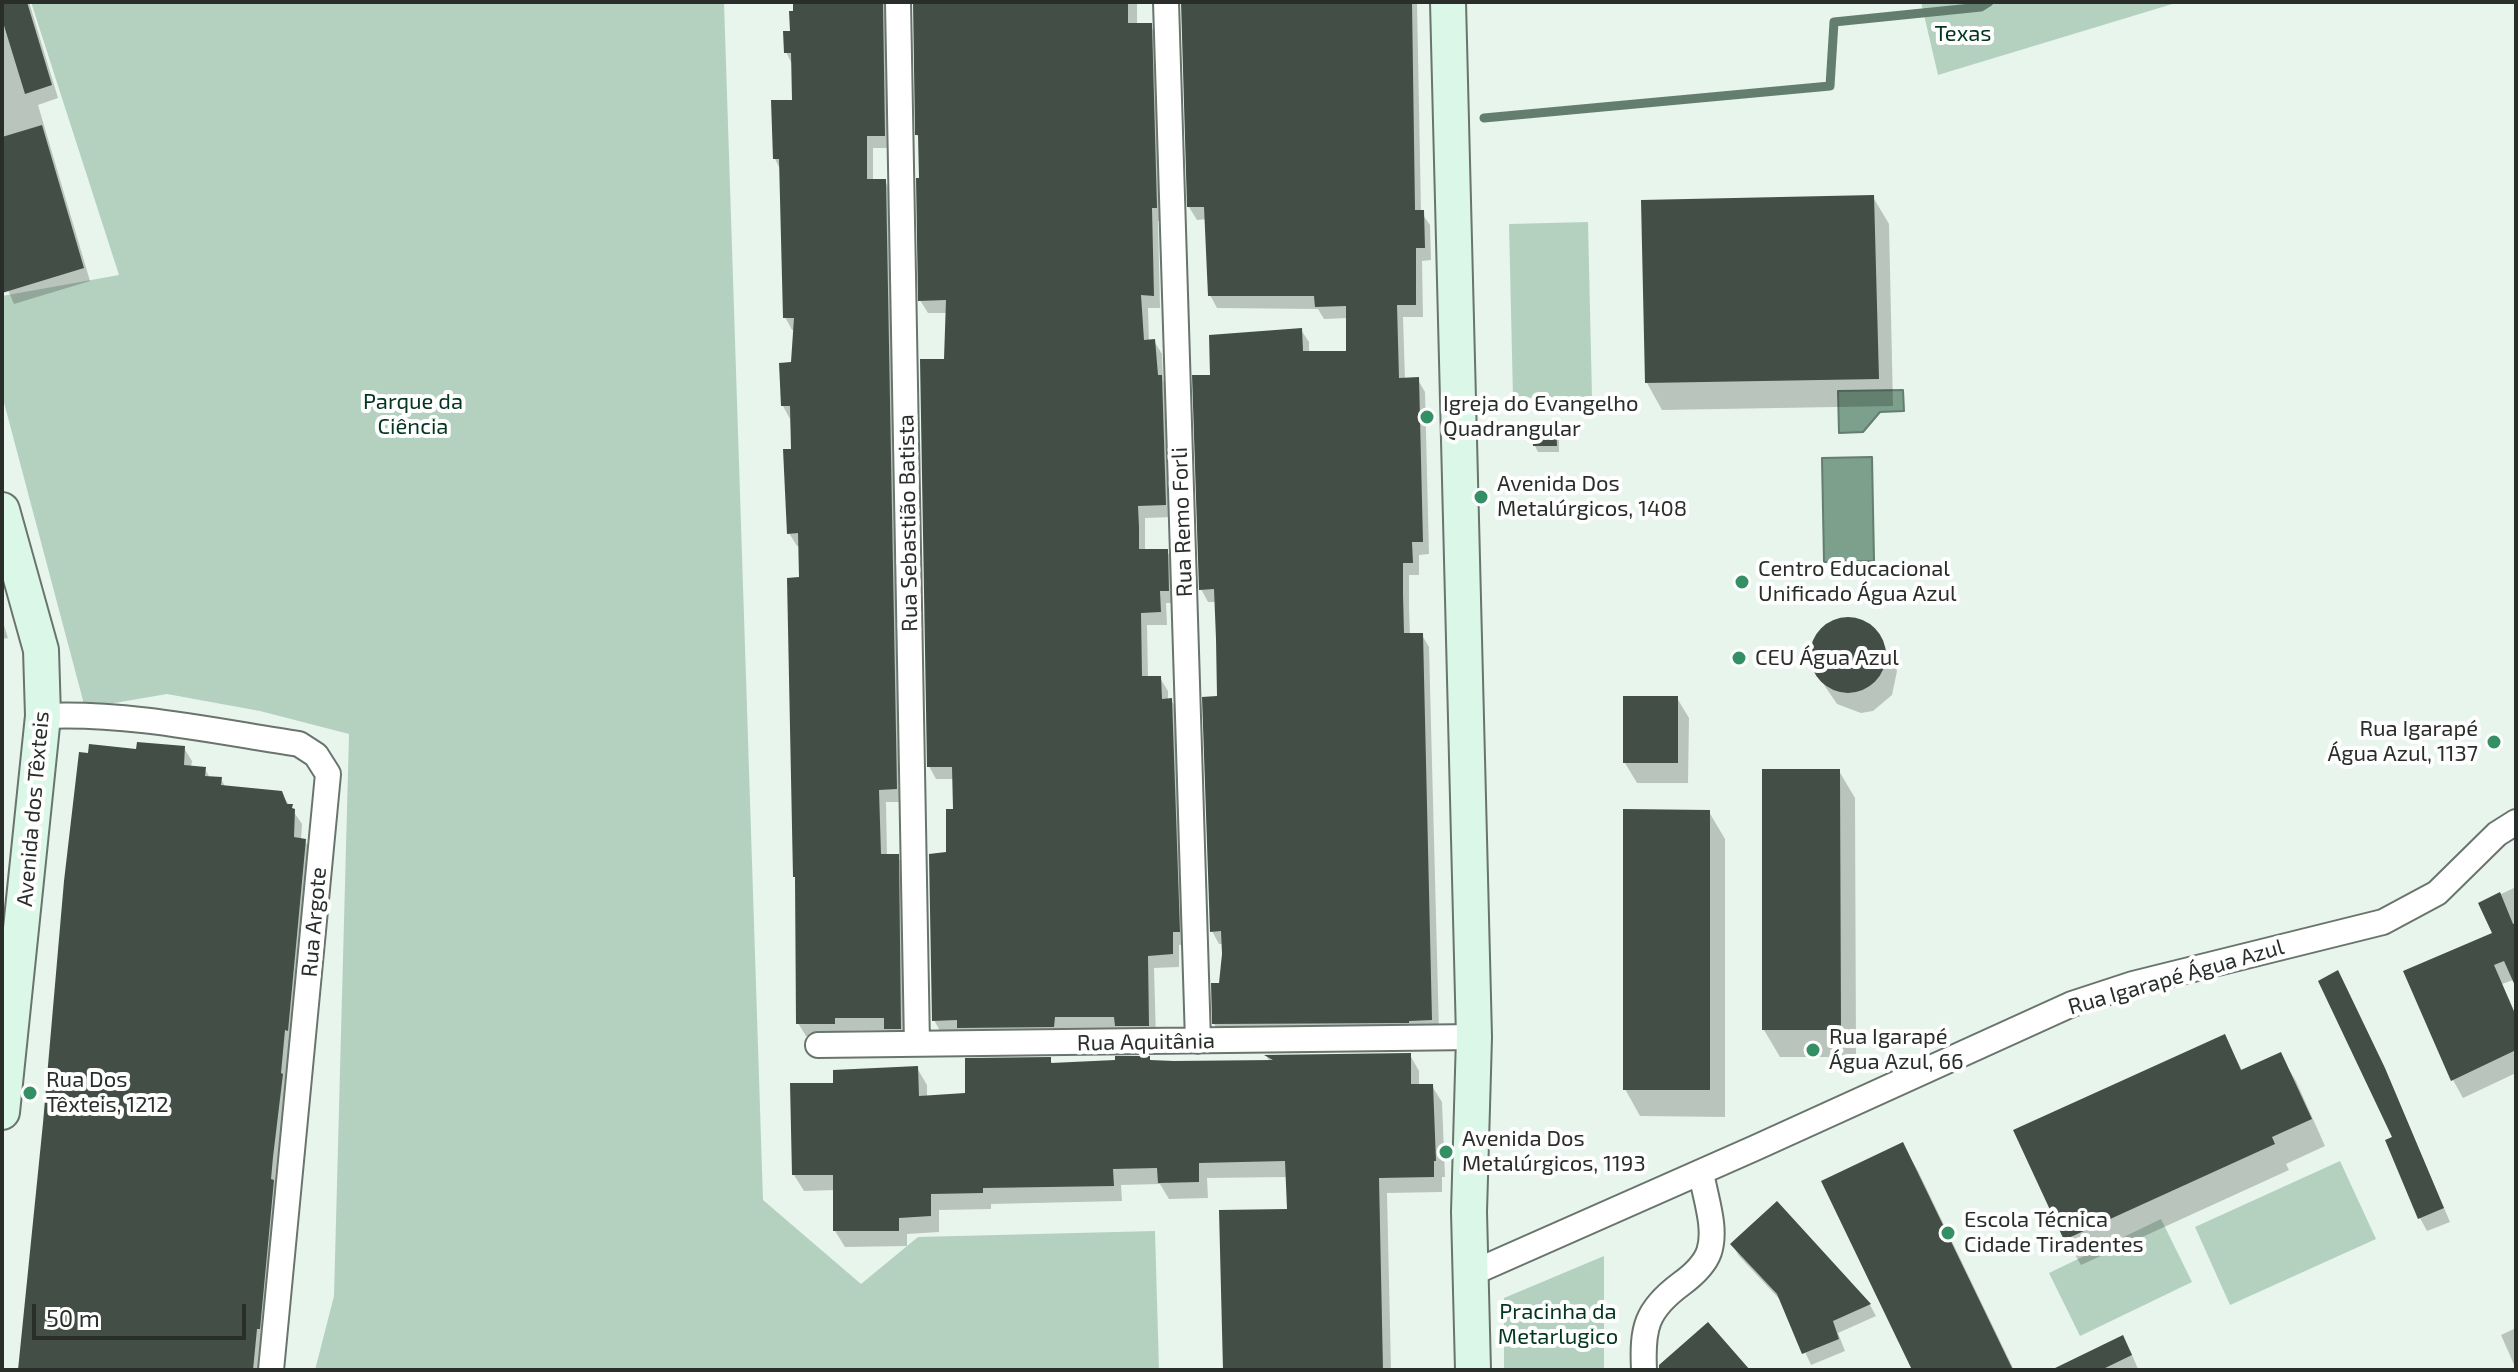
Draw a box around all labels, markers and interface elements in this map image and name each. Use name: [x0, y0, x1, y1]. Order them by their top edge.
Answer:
park label: Texas: [1934, 21, 1992, 47]
park label: Parque da Ciência: [363, 389, 463, 440]
place label: Igreja do Evangelho Quadrangular: [1443, 391, 1638, 442]
marker: Igreja do Evangelho Quadrangular: [1418, 408, 1436, 426]
street label: Rua Sebastião Batista: [893, 414, 923, 632]
street label: Rua Remo Forli: [1166, 447, 1198, 597]
place label: Avenida Dos Metalúrgicos, 1408: [1497, 471, 1687, 522]
marker: Avenida Dos Metalúrgicos, 1408: [1472, 488, 1490, 506]
place label: Centro Educacional Unificado Água Azul: [1758, 556, 1957, 608]
marker: Centro Educacional Unificado Água Azul: [1733, 573, 1751, 591]
place label: CEU Água Azul: [1755, 645, 1899, 671]
marker: CEU Água Azul: [1730, 649, 1748, 667]
street label: Avenida dos Têxteis: [11, 710, 55, 908]
place label: Rua Igarapé Água Azul, 1137: [2328, 716, 2478, 768]
marker: Rua Igarapé Água Azul, 1137: [2485, 733, 2503, 751]
street label: Rua Argote: [296, 866, 332, 978]
street label: Rua Igarapé Água Azul: [2065, 934, 2287, 1020]
place label: Rua Igarapé Água Azul, 66: [1829, 1024, 1964, 1076]
street label: Rua Aquitânia: [1077, 1028, 1215, 1056]
marker: Rua Igarapé Água Azul, 66: [1804, 1041, 1822, 1059]
place label: Rua Dos Têxteis, 1212: [46, 1067, 169, 1118]
marker: Rua Dos Têxteis, 1212: [21, 1084, 39, 1102]
place label: Avenida Dos Metalúrgicos, 1193: [1462, 1126, 1646, 1178]
marker: Avenida Dos Metalúrgicos, 1193: [1437, 1143, 1455, 1161]
place label: Escola Técnica Cidade Tiradentes: [1964, 1207, 2144, 1258]
marker: Escola Técnica Cidade Tiradentes: [1939, 1224, 1957, 1242]
scale bar: [36, 1288, 250, 1338]
park label: Pracinha da Metarlugico: [1498, 1299, 1618, 1350]
text: 50 m: [46, 1303, 100, 1332]

